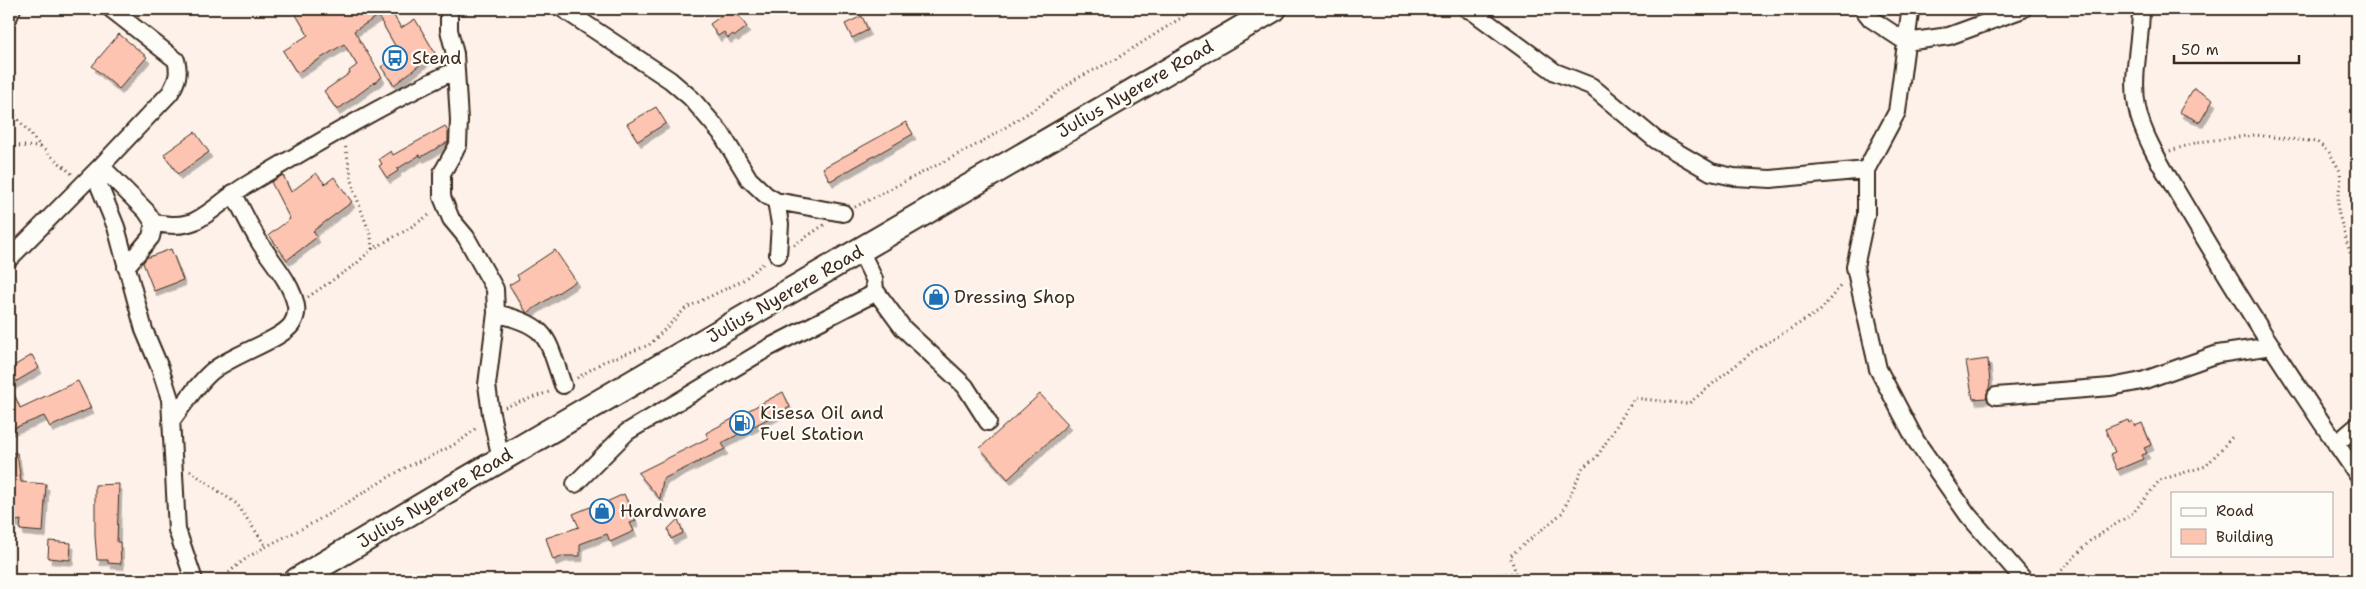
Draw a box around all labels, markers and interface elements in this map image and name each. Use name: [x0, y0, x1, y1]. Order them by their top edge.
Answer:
scale bar: [2174, 32, 2298, 64]
street label: Julius Nyerere Road: [1052, 34, 1218, 144]
text: 50 m: [2181, 40, 2219, 60]
bus stop icon: Stend: [382, 45, 408, 71]
place label: Stend: [412, 46, 462, 70]
street label: Julius Nyerere Road: [702, 239, 868, 349]
shop icon: Dressing Shop: [923, 284, 949, 310]
place label: Dressing Shop: [954, 285, 1075, 309]
place label: Kisesa Oil and Fuel Station: [760, 401, 884, 446]
fuel station icon: Kisesa Oil and Fuel Station: [729, 410, 755, 436]
street label: Julius Nyerere Road: [353, 442, 517, 554]
legend: [2171, 492, 2334, 556]
shop icon: Hardware: [589, 498, 615, 524]
place label: Hardware: [620, 499, 707, 523]
text: Road: [2216, 501, 2254, 521]
text: Building: [2216, 527, 2273, 547]

